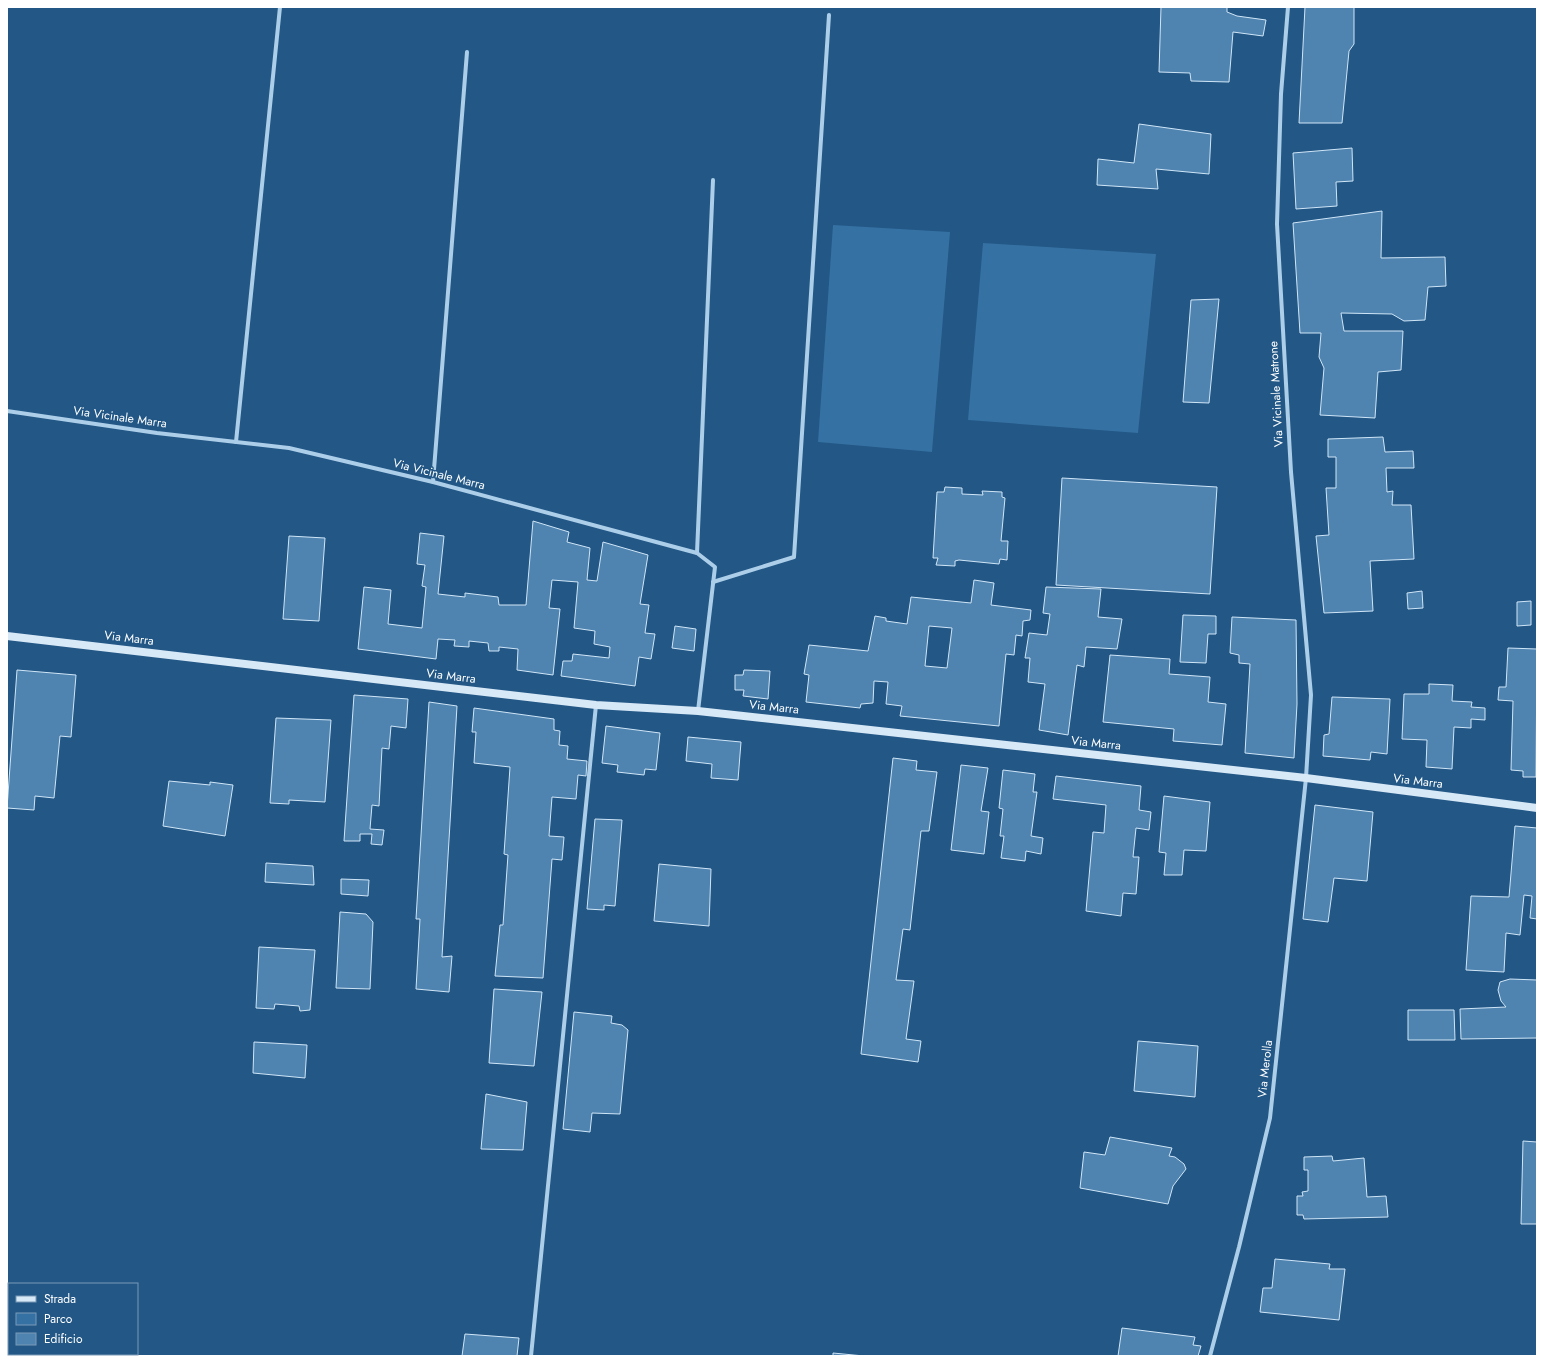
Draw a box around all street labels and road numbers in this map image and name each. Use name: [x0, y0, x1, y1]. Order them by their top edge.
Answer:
street label: Via Vicinale Matrone: [1264, 340, 1288, 448]
street label: Via Vicinale Marra: [72, 402, 168, 433]
street label: Via Vicinale Marra: [391, 454, 487, 494]
street label: Via Marra: [103, 626, 155, 650]
street label: Via Marra: [425, 664, 477, 688]
street label: Via Marra: [748, 695, 800, 719]
street label: Via Marra: [1070, 731, 1122, 755]
street label: Via Marra: [1392, 769, 1444, 793]
street label: Via Merolla: [1253, 1039, 1277, 1099]

